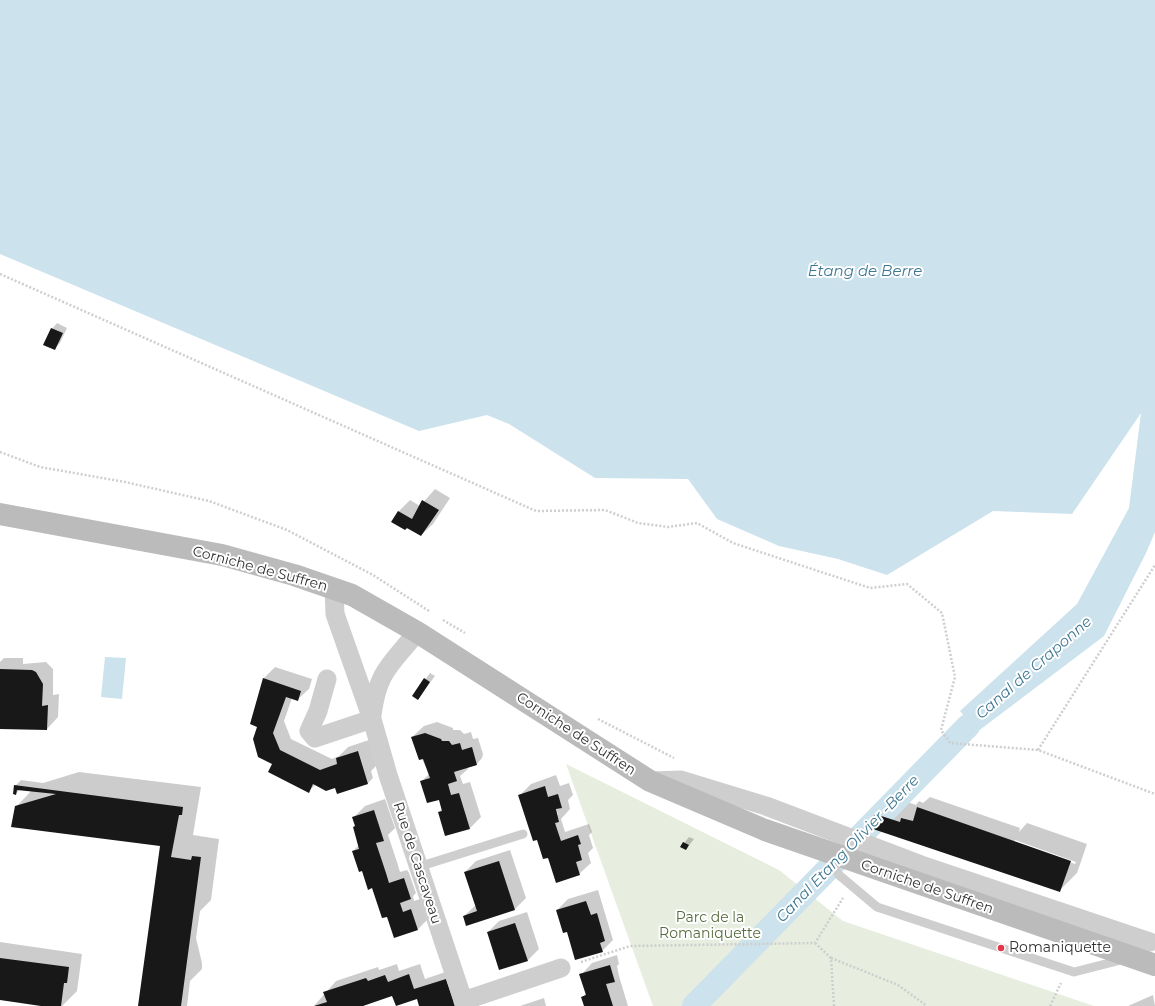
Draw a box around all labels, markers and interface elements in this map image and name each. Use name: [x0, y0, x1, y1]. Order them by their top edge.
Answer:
water label: Étang de Berre: [808, 263, 922, 281]
street label: Corniche de Suffren: [191, 543, 329, 595]
water label: Canal de Craponne: [972, 613, 1096, 723]
street label: Corniche de Suffren: [513, 689, 639, 779]
water label: Canal Etang Olivier -Berre: [773, 772, 923, 926]
street label: Rue de Cascaveau: [389, 800, 445, 926]
street label: Corniche de Suffren: [859, 856, 995, 918]
park label: Parc de la Romaniquette: [659, 910, 761, 942]
place label: Romaniquette: [1009, 940, 1111, 956]
marker: Romaniquette: [996, 943, 1006, 953]

